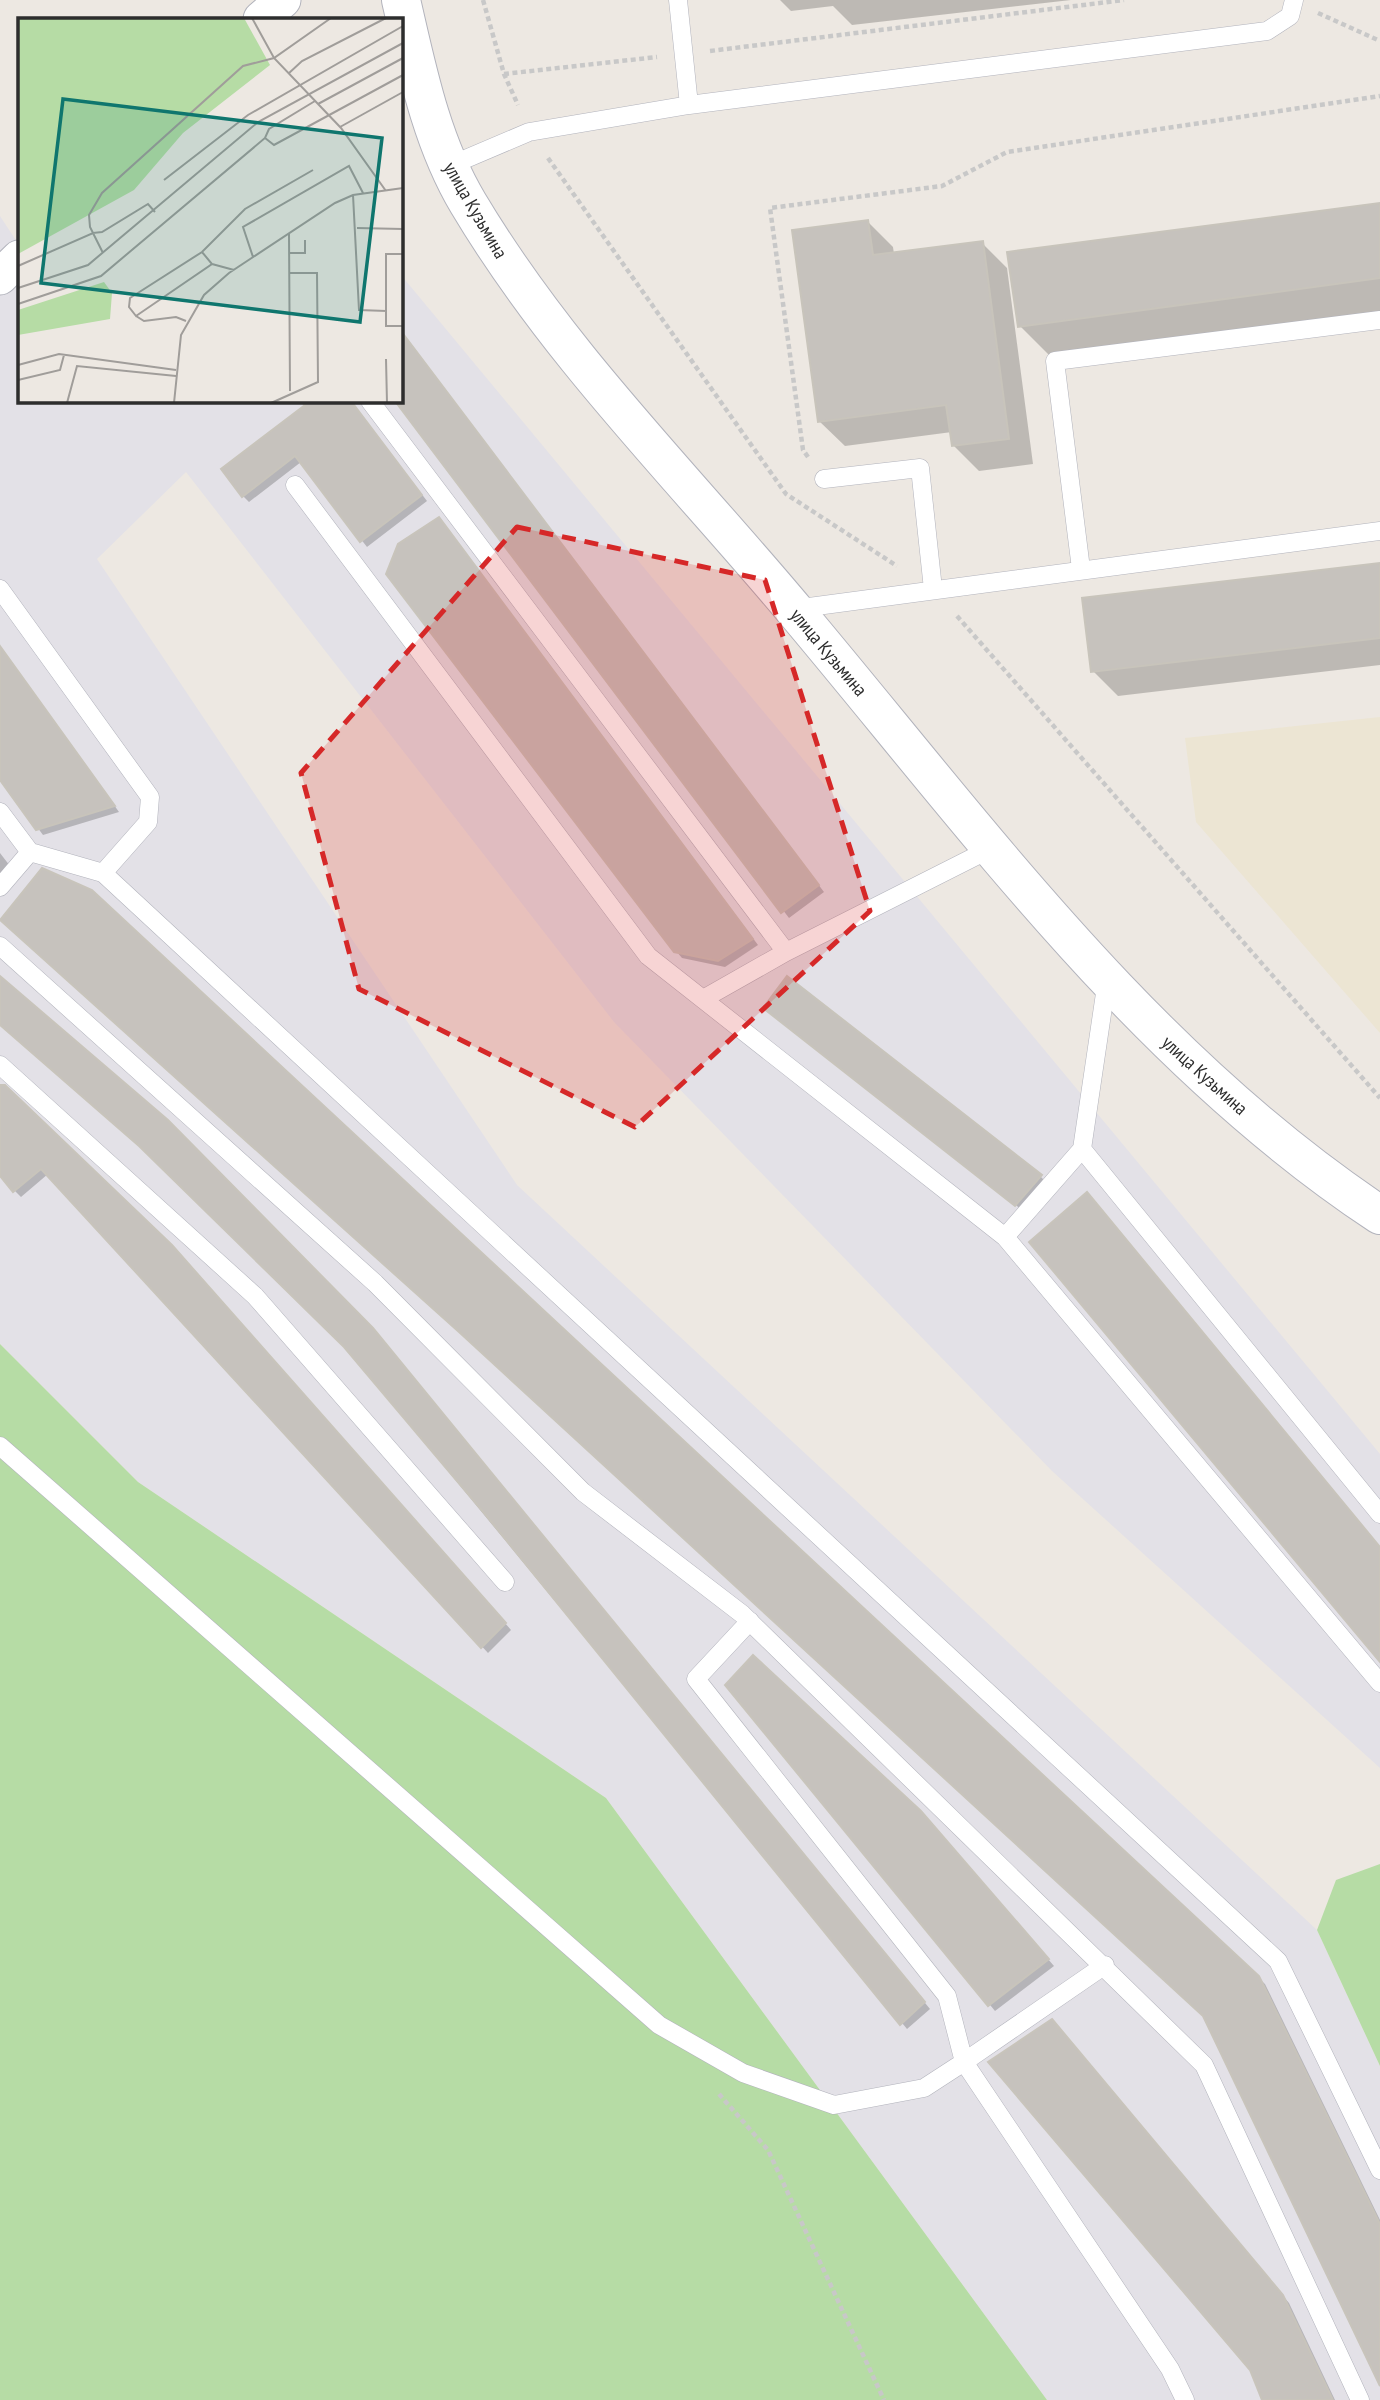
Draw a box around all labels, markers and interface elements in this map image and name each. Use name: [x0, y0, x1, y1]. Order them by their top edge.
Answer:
inset map: [18, 18, 402, 402]
street label: улица Кузьмина: [439, 158, 513, 262]
street label: улица Кузьмина: [785, 603, 873, 701]
street label: улица Кузьмина: [1157, 1030, 1253, 1120]

